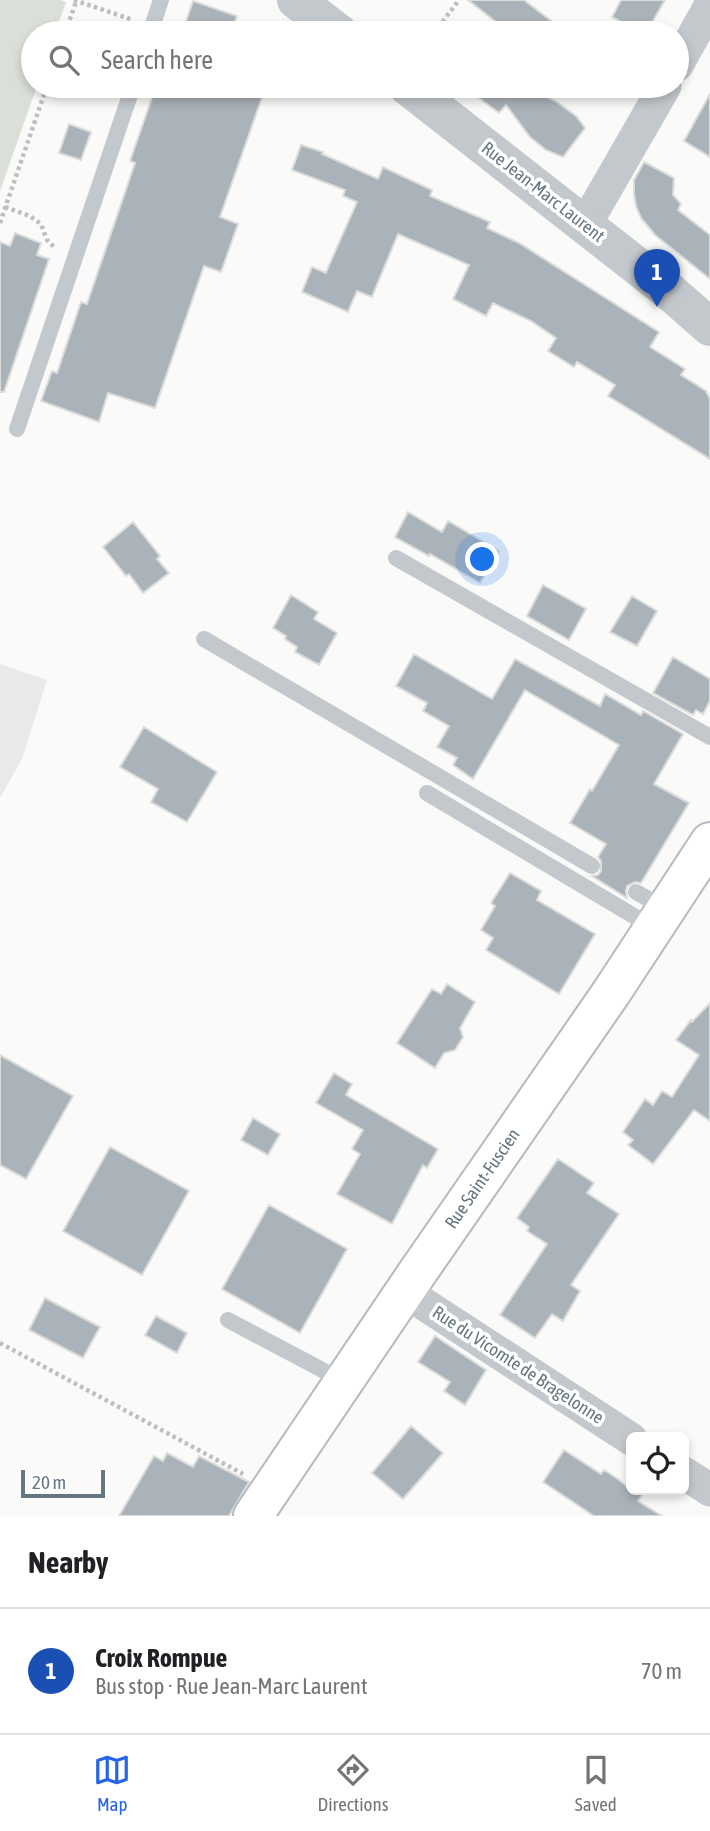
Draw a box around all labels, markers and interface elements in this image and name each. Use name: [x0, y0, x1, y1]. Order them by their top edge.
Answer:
search box: [21, 21, 689, 98]
icon: search: [45, 41, 83, 79]
text: Search here: [101, 45, 213, 75]
street label: Rue Jean-Marc Laurent: [478, 137, 609, 246]
pin: 1: [634, 249, 680, 307]
your location: [465, 542, 499, 576]
street label: Rue Saint-Fuscien: [440, 1124, 524, 1232]
street label: Rue du Vicomte de Bragelonne: [429, 1301, 608, 1428]
map controls: [626, 1432, 689, 1495]
button: locate: [626, 1432, 689, 1495]
scale bar: [21, 1467, 105, 1499]
text: 20 m: [32, 1471, 66, 1493]
text: Nearby: [28, 1545, 108, 1579]
text: Croix Rompue: [95, 1643, 227, 1673]
text: 1: [46, 1658, 56, 1684]
text: 70 m: [641, 1658, 682, 1684]
text: Bus stop · Rue Jean-Marc Laurent: [95, 1673, 368, 1699]
tab: Map: [93, 1751, 131, 1815]
tab: Directions: [318, 1751, 388, 1815]
tab: Saved: [575, 1751, 617, 1815]

